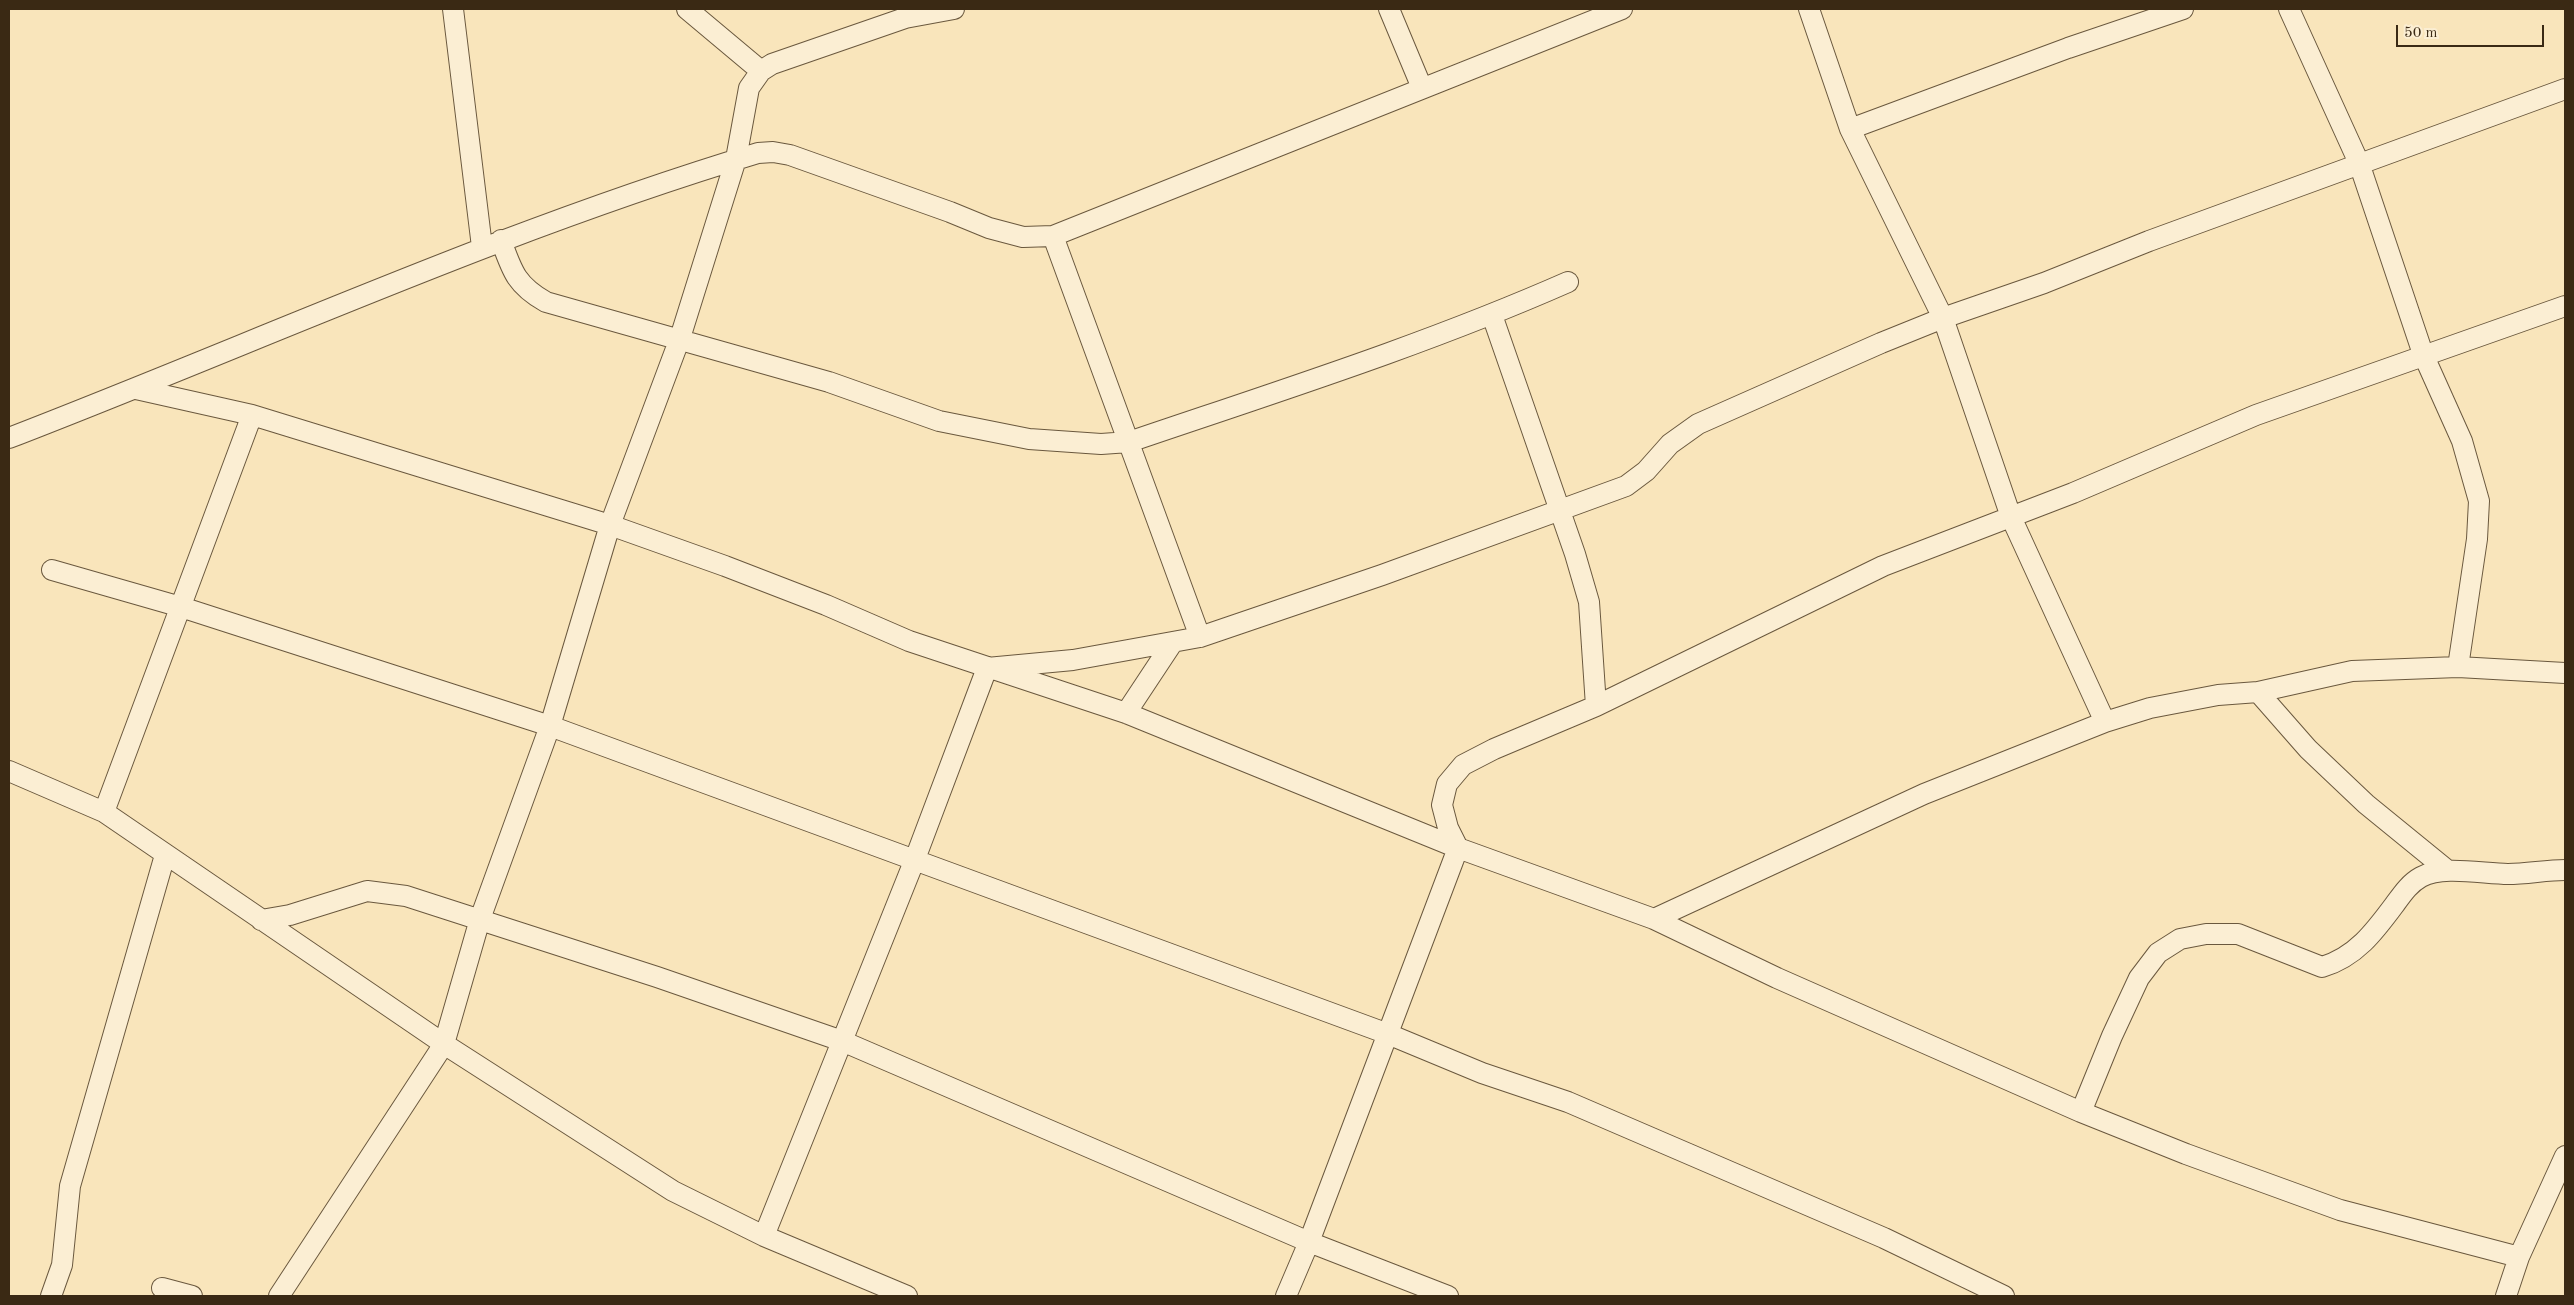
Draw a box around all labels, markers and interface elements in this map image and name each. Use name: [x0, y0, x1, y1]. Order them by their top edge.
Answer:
scale bar: [2399, 15, 2546, 47]
text: 50 m: [2404, 26, 2438, 41]

